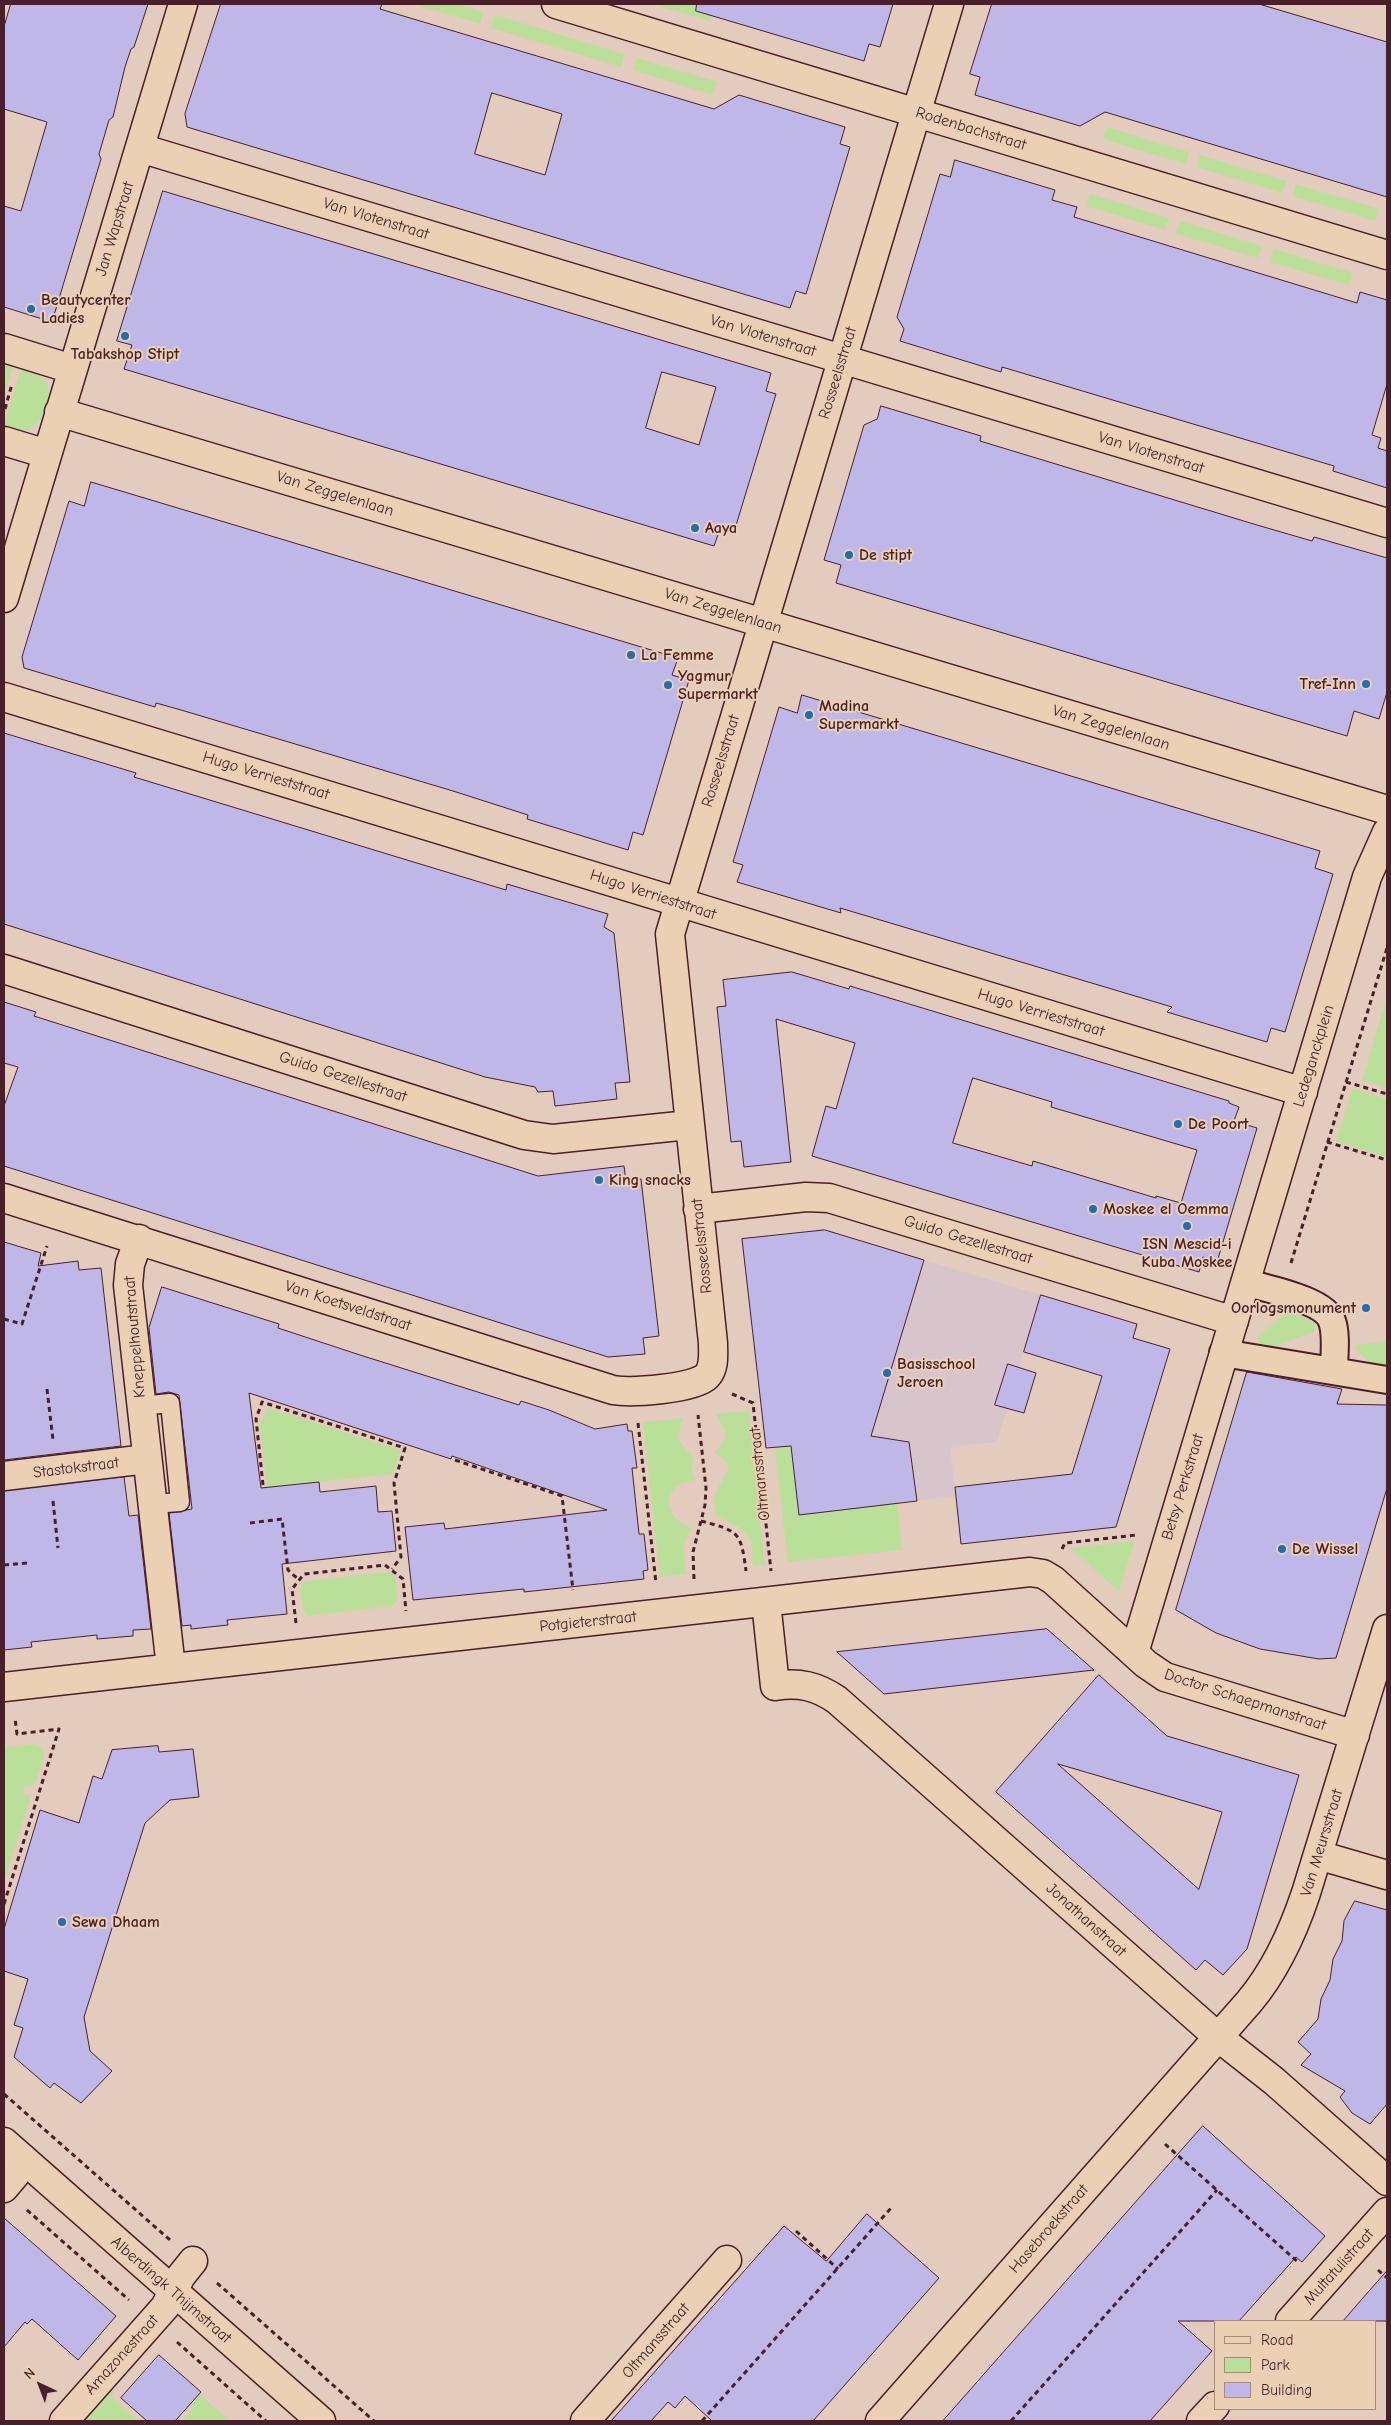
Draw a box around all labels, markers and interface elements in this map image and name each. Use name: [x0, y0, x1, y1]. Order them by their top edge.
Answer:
street label: Rodenbachstraat: [913, 103, 1029, 155]
street label: Jan Wapstraat: [92, 180, 138, 278]
street label: Van Vlotenstraat: [321, 194, 431, 244]
place label: Beautycenter Ladies: [41, 290, 131, 328]
marker: Beautycenter Ladies: [25, 303, 37, 315]
street label: Van Vlotenstraat: [708, 311, 818, 361]
street label: Rosseelsstraat: [815, 325, 861, 421]
marker: Tabakshop Stipt: [119, 330, 131, 342]
place label: Tabakshop Stipt: [71, 344, 179, 364]
street label: Van Vlotenstraat: [1096, 428, 1206, 478]
street label: Van Zeggelenlaan: [274, 467, 396, 521]
place label: Aaya: [705, 518, 737, 538]
marker: Aaya: [689, 522, 701, 534]
place label: De stipt: [859, 545, 912, 565]
marker: De stipt: [843, 549, 855, 561]
street label: Van Zeggelenlaan: [662, 584, 784, 638]
place label: La Femme: [641, 645, 714, 665]
marker: La Femme: [625, 649, 637, 661]
place label: Yagmur Supermarkt: [678, 666, 758, 704]
place label: Tref-Inn: [1299, 674, 1356, 694]
marker: Tref-Inn: [1360, 678, 1372, 690]
marker: Yagmur Supermarkt: [662, 679, 674, 691]
place label: Madina Supermarkt: [819, 696, 899, 734]
street label: Van Zeggelenlaan: [1050, 701, 1172, 755]
marker: Madina Supermarkt: [803, 709, 815, 721]
street label: Rosseelsstraat: [698, 713, 744, 809]
street label: Hugo Verrieststraat: [200, 748, 332, 804]
street label: Hugo Verrieststraat: [587, 866, 719, 924]
street label: Hugo Verrieststraat: [975, 985, 1107, 1041]
street label: Ledeganckplein: [1289, 1003, 1339, 1109]
street label: Guido Gezellestraat: [277, 1047, 409, 1107]
place label: De Poort: [1188, 1114, 1249, 1134]
marker: De Poort: [1172, 1118, 1184, 1130]
place label: King snacks: [609, 1170, 691, 1190]
marker: King snacks: [593, 1174, 605, 1186]
street label: Rosseelsstraat: [687, 1197, 717, 1295]
place label: Moskee el Oemma: [1103, 1199, 1229, 1219]
marker: Moskee el Oemma: [1087, 1203, 1099, 1215]
street label: Guido Gezellestraat: [902, 1211, 1034, 1269]
marker: ISN Mescid-i Kuba Moskee: [1181, 1220, 1193, 1232]
place label: ISN Mescid-i Kuba Moskee: [1142, 1234, 1232, 1272]
street label: Kneppelhoutstraat: [120, 1275, 150, 1399]
street label: Van Koetsveldstraat: [282, 1277, 414, 1335]
place label: Oorlogsmonument: [1231, 1298, 1356, 1318]
marker: Oorlogsmonument: [1360, 1302, 1372, 1314]
place label: Basisschool Jeroen: [897, 1354, 975, 1392]
marker: Basisschool Jeroen: [881, 1367, 893, 1379]
street label: Oltmansstraat: [746, 1426, 774, 1522]
street label: Betsy Perkstraat: [1158, 1431, 1208, 1543]
street label: Stastokstraat: [32, 1453, 120, 1483]
place label: De Wissel: [1292, 1539, 1358, 1559]
marker: De Wissel: [1276, 1543, 1288, 1555]
street label: Potgieterstraat: [538, 1607, 638, 1637]
street label: Doctor Schaepmanstraat: [1162, 1665, 1328, 1735]
street label: Van Meursstraat: [1297, 1787, 1347, 1899]
street label: Jonathanstraat: [1042, 1879, 1130, 1961]
place label: Sewa Dhaam: [72, 1912, 160, 1932]
marker: Sewa Dhaam: [56, 1916, 68, 1928]
street label: Hasebroekstraat: [1005, 2181, 1093, 2277]
street label: Multatulistraat: [1300, 2225, 1378, 2309]
street label: Alberdingk Thijmstraat: [107, 2232, 235, 2348]
street label: Oltmansstraat: [618, 2299, 694, 2383]
street label: Amazonestraat: [81, 2311, 163, 2399]
legend: [1214, 2320, 1376, 2410]
text: Road: [1261, 2331, 1293, 2349]
text: Park: [1261, 2356, 1290, 2374]
north arrow: [15, 2360, 65, 2410]
text: N: [20, 2364, 39, 2383]
text: Building: [1261, 2381, 1312, 2399]

